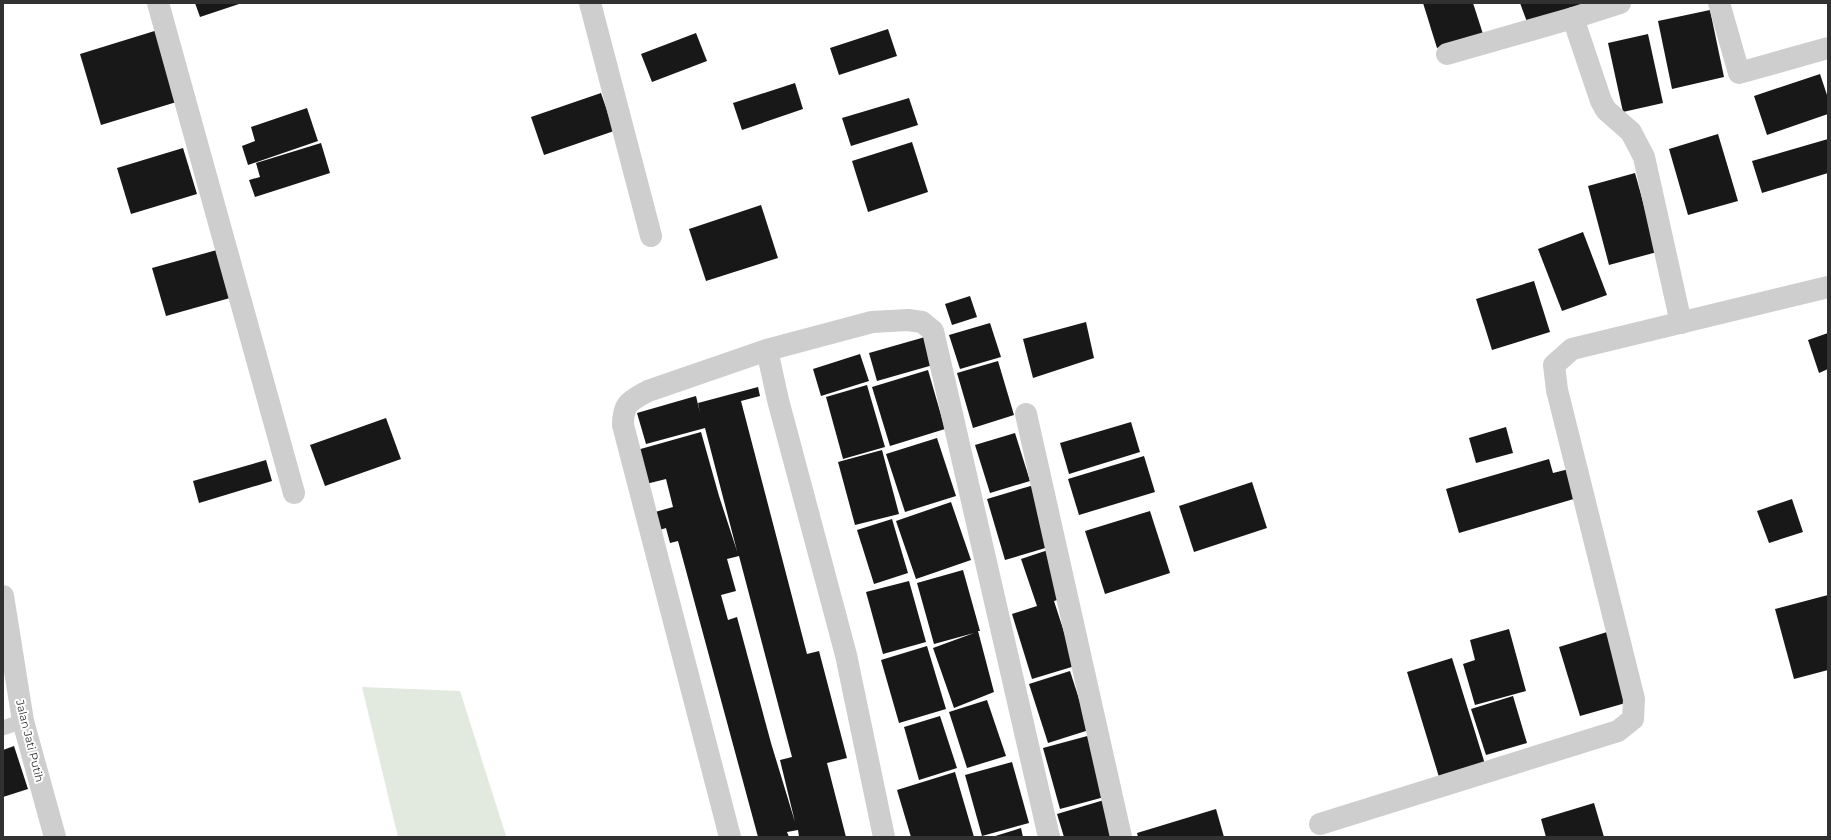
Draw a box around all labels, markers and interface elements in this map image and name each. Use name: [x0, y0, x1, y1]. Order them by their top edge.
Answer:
street label: Jalan Jati Putih: [13, 697, 47, 784]

